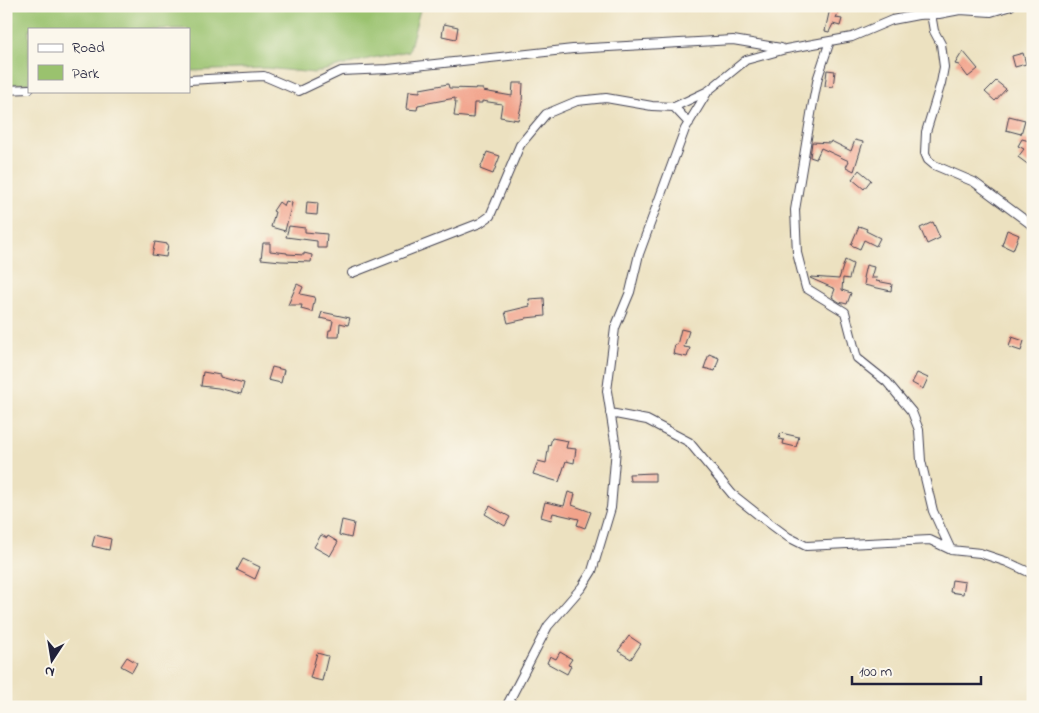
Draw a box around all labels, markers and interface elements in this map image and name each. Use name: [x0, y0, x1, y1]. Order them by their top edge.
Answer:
legend: [28, 28, 190, 92]
text: Road: [72, 37, 105, 59]
text: Park: [72, 63, 100, 85]
north arrow: [28, 636, 78, 686]
scale bar: [852, 653, 980, 685]
text: N: [43, 660, 56, 683]
text: 100 m: [859, 661, 892, 683]

